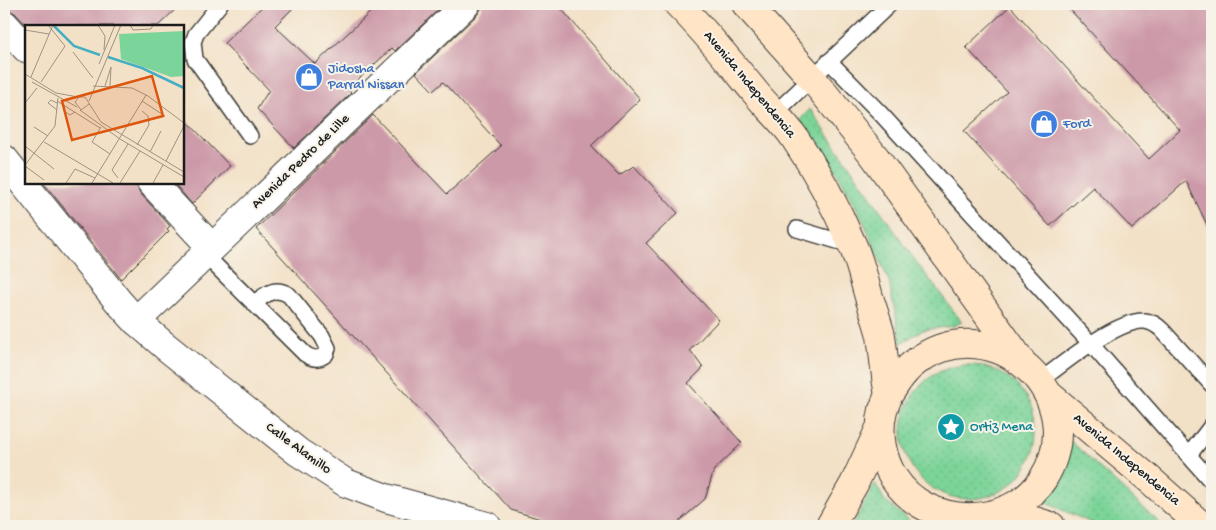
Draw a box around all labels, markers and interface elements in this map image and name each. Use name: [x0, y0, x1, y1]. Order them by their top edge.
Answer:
inset map: [25, 25, 184, 184]
street label: Avenida Independencia: [699, 28, 800, 143]
place label: Jidosha Parral Nissan: [327, 61, 405, 94]
shop icon: Jidosha Parral Nissan: [294, 62, 324, 92]
shop icon: Ford: [1029, 109, 1059, 139]
street label: Avenida Pedro de Lille: [248, 110, 354, 213]
place label: Ford: [1062, 116, 1092, 133]
street label: Avenida Independencia: [1069, 410, 1184, 511]
place icon: Ortiz Mena: [936, 412, 966, 442]
street label: Calle Alamillo: [262, 419, 334, 479]
place label: Ortiz Mena: [970, 419, 1034, 436]

